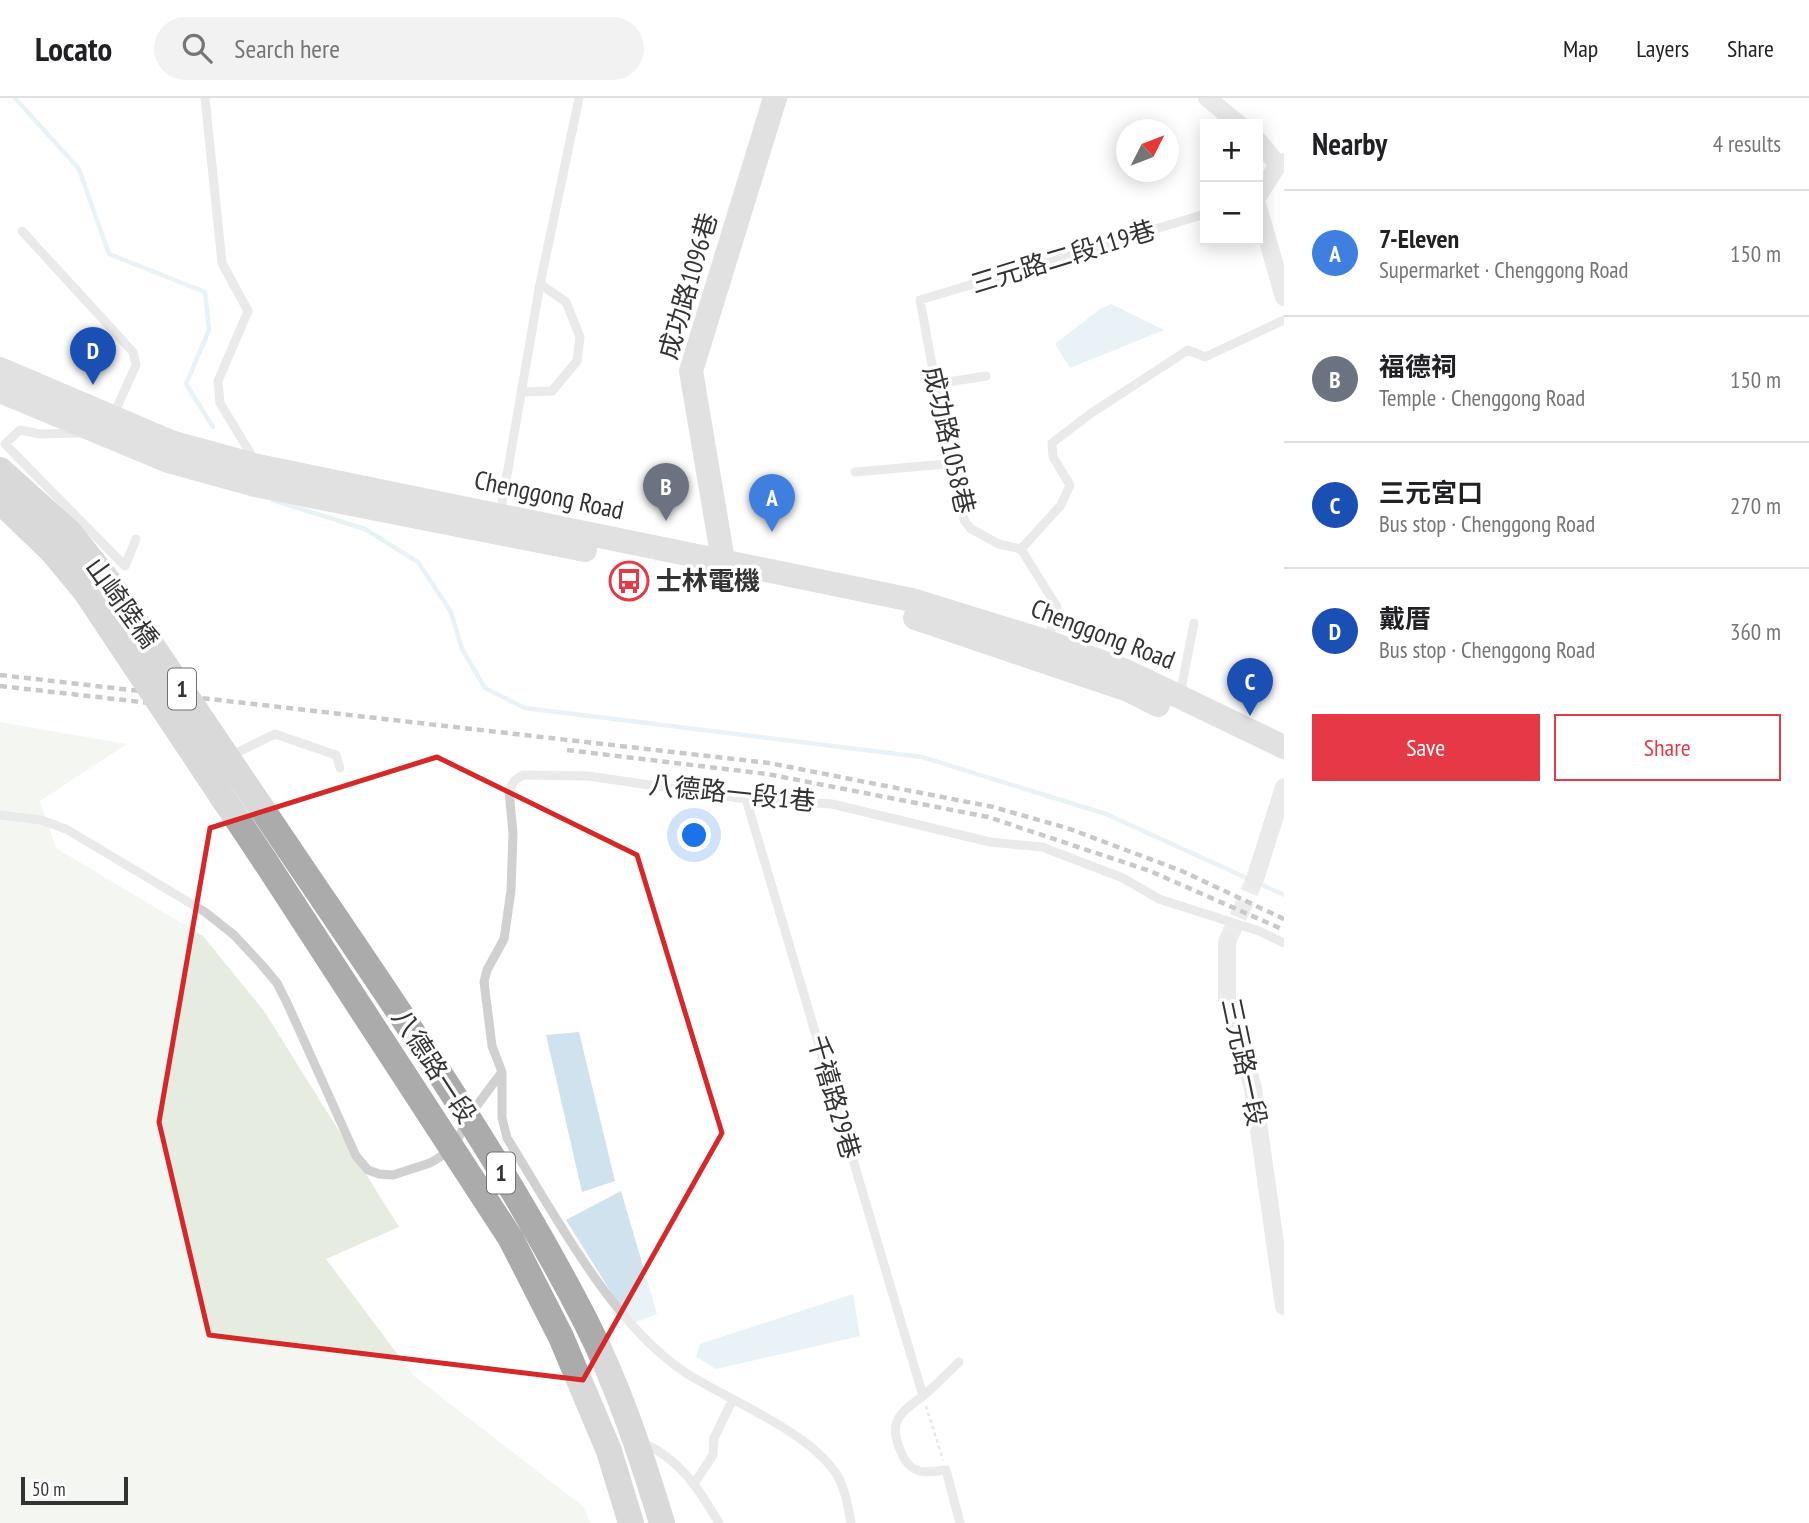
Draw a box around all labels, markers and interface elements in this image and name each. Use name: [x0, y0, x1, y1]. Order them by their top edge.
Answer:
search box: [154, 17, 644, 80]
text: Locato: [35, 27, 112, 70]
icon: search: [178, 29, 216, 67]
text: Search here: [234, 32, 340, 65]
text: Map: [1563, 33, 1598, 64]
text: Layers: [1636, 33, 1689, 64]
text: Share: [1727, 33, 1774, 64]
north arrow: [1116, 119, 1179, 182]
map controls: [1200, 119, 1263, 245]
button: +: [1200, 119, 1263, 182]
text: Nearby: [1312, 124, 1387, 163]
text: 4 results: [1713, 129, 1781, 158]
button: −: [1200, 182, 1263, 245]
street label: 成功路1096巷: [651, 209, 724, 363]
street label: 三元路二段119巷: [967, 213, 1159, 300]
text: 7-Eleven: [1379, 222, 1459, 255]
text: A: [1329, 239, 1341, 268]
text: 150 m: [1730, 239, 1781, 268]
text: Supermarket · Chenggong Road: [1379, 255, 1628, 284]
pin: D: [70, 327, 116, 385]
text: 福德祠: [1379, 350, 1457, 383]
street label: 成功路1058巷: [916, 363, 983, 517]
text: B: [1329, 365, 1341, 394]
text: 150 m: [1730, 365, 1781, 394]
text: Temple · Chenggong Road: [1379, 383, 1585, 412]
street label: Chenggong Road: [471, 463, 627, 526]
pin: B: [643, 463, 689, 521]
pin: A: [749, 474, 795, 532]
text: 三元宮口: [1379, 476, 1483, 509]
text: C: [1330, 491, 1340, 520]
text: 270 m: [1730, 491, 1781, 520]
text: Bus stop · Chenggong Road: [1379, 509, 1595, 538]
street label: 山崎陸橋: [78, 551, 166, 654]
bus stop icon: 士林電機: [608, 560, 650, 602]
place label: 士林電機: [656, 564, 760, 597]
street label: Chenggong Road: [1026, 591, 1180, 676]
text: 戴厝: [1379, 602, 1431, 635]
text: D: [1329, 617, 1341, 646]
text: 360 m: [1730, 617, 1781, 646]
text: Bus stop · Chenggong Road: [1379, 635, 1595, 664]
pin: C: [1227, 658, 1273, 716]
road number: 1: [168, 668, 196, 710]
button: Save: [1312, 714, 1540, 781]
button: Share: [1554, 714, 1781, 781]
street label: 八德路一段1巷: [647, 767, 817, 818]
your location: [677, 818, 711, 852]
street label: 三元路一段: [1215, 995, 1274, 1129]
street label: 八德路一段: [385, 1002, 484, 1129]
street label: 千禧路29巷: [801, 1031, 868, 1163]
road number: 1: [487, 1153, 515, 1194]
scale bar: [21, 1474, 128, 1506]
text: 50 m: [32, 1477, 66, 1501]

